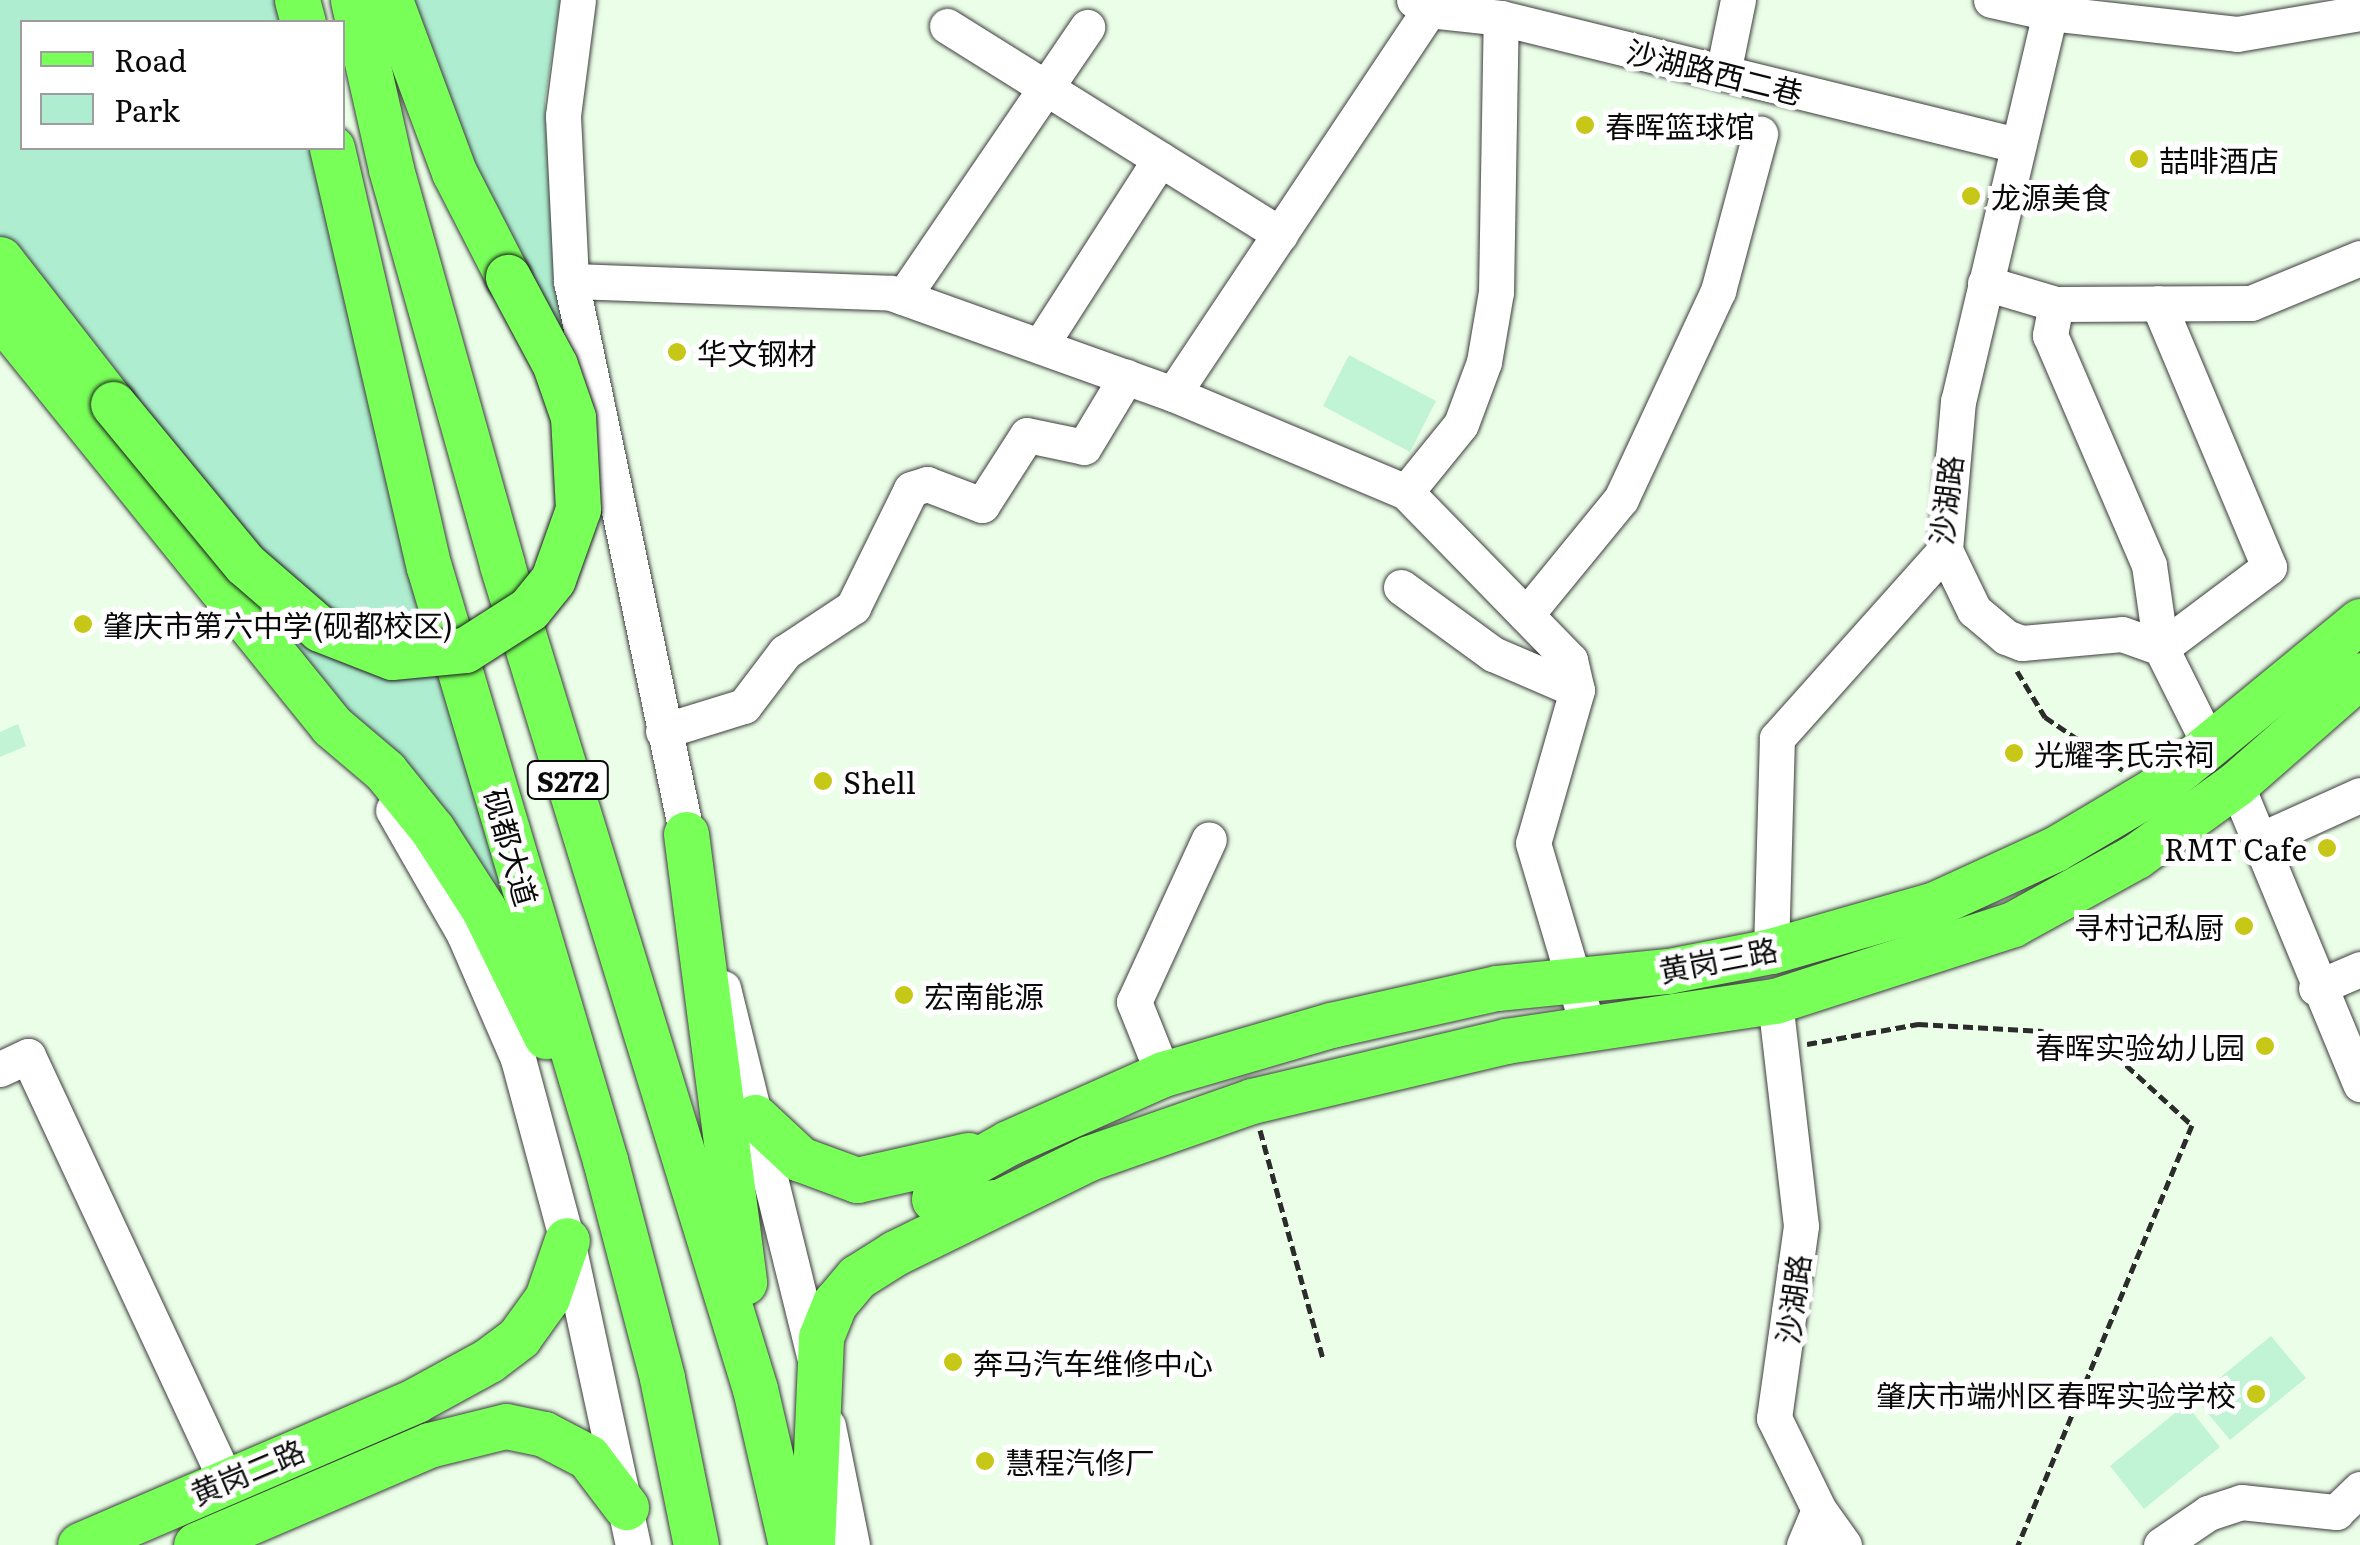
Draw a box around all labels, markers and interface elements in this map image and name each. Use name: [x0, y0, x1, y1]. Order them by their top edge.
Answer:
legend: [20, 20, 345, 150]
street label: 沙湖路西二巷: [1623, 32, 1807, 110]
text: Road: [114, 37, 187, 81]
text: Park: [114, 87, 180, 131]
place label: 春晖篮球馆: [1605, 107, 1755, 143]
marker: 春晖篮球馆: [1574, 114, 1596, 136]
place label: 喆啡酒店: [2159, 141, 2279, 177]
marker: 喆啡酒店: [2128, 148, 2150, 170]
place label: 龙源美食: [1991, 178, 2111, 214]
marker: 龙源美食: [1960, 185, 1982, 207]
place label: 华文钢材: [697, 334, 817, 370]
marker: 华文钢材: [666, 341, 688, 363]
street label: 沙湖路: [1922, 453, 1968, 547]
place label: 肇庆市第六中学(砚都校区): [103, 606, 453, 642]
marker: 肇庆市第六中学(砚都校区): [72, 613, 94, 635]
place label: 光耀李氏宗祠: [2034, 735, 2214, 771]
marker: 光耀李氏宗祠: [2003, 742, 2025, 764]
road number: S272: [526, 757, 610, 803]
place label: Shell: [843, 763, 916, 799]
marker: Shell: [812, 770, 834, 792]
street label: 砚都大道: [478, 784, 546, 910]
place label: RMT Cafe: [2164, 830, 2307, 866]
marker: RMT Cafe: [2316, 837, 2338, 859]
place label: 寻村记私厨: [2074, 908, 2224, 944]
marker: 寻村记私厨: [2233, 915, 2255, 937]
street label: 黄岗三路: [1656, 930, 1780, 988]
place label: 宏南能源: [924, 977, 1044, 1013]
marker: 宏南能源: [893, 984, 915, 1006]
place label: 春晖实验幼儿园: [2035, 1028, 2245, 1064]
marker: 春晖实验幼儿园: [2254, 1035, 2276, 1057]
street label: 沙湖路: [1768, 1252, 1816, 1346]
place label: 奔马汽车维修中心: [973, 1344, 1213, 1380]
marker: 奔马汽车维修中心: [942, 1351, 964, 1373]
place label: 肇庆市端州区春晖实验学校: [1876, 1376, 2236, 1412]
marker: 肇庆市端州区春晖实验学校: [2245, 1383, 2267, 1405]
street label: 黄岗二路: [185, 1431, 309, 1511]
place label: 慧程汽修厂: [1005, 1443, 1155, 1479]
marker: 慧程汽修厂: [974, 1450, 996, 1472]

